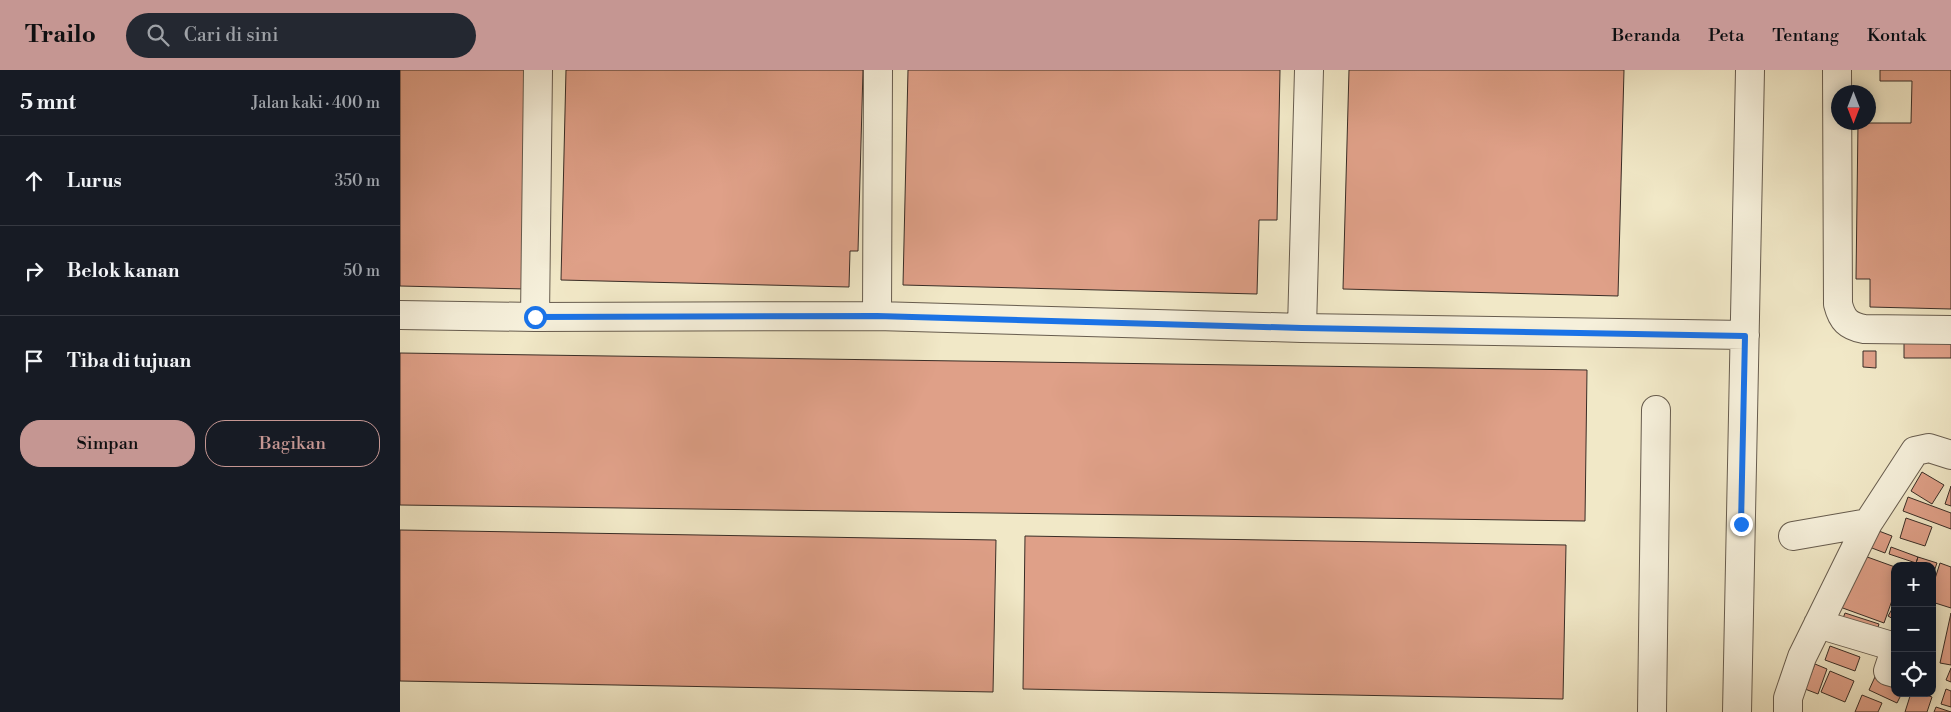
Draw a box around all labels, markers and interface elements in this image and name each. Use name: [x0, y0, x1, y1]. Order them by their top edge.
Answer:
search box: [126, 13, 476, 58]
text: Trailo: [25, 20, 96, 50]
icon: search: [144, 21, 172, 49]
text: Cari di sini: [184, 23, 278, 47]
text: Beranda: [1612, 24, 1680, 47]
text: Peta: [1708, 24, 1744, 47]
text: Tentang: [1772, 24, 1839, 47]
text: Kontak: [1867, 24, 1926, 47]
north arrow: [1831, 85, 1876, 130]
text: 5 mnt: [20, 90, 76, 116]
text: Jalan kaki · 400 m: [252, 93, 380, 113]
icon: ahead: [20, 167, 48, 195]
text: Lurus: [67, 169, 122, 193]
text: 350 m: [334, 171, 380, 191]
icon: right: [20, 257, 48, 285]
text: Belok kanan: [67, 259, 180, 283]
text: 50 m: [343, 261, 380, 281]
route start: [524, 306, 547, 329]
icon: arrive: [20, 347, 48, 375]
text: Tiba di tujuan: [67, 349, 191, 373]
button: Simpan: [20, 420, 195, 467]
button: Bagikan: [205, 420, 380, 467]
route end: [1730, 513, 1753, 536]
map controls: [1891, 562, 1936, 697]
button: +: [1891, 562, 1936, 607]
button: −: [1891, 607, 1936, 652]
button: locate: [1891, 652, 1936, 697]

